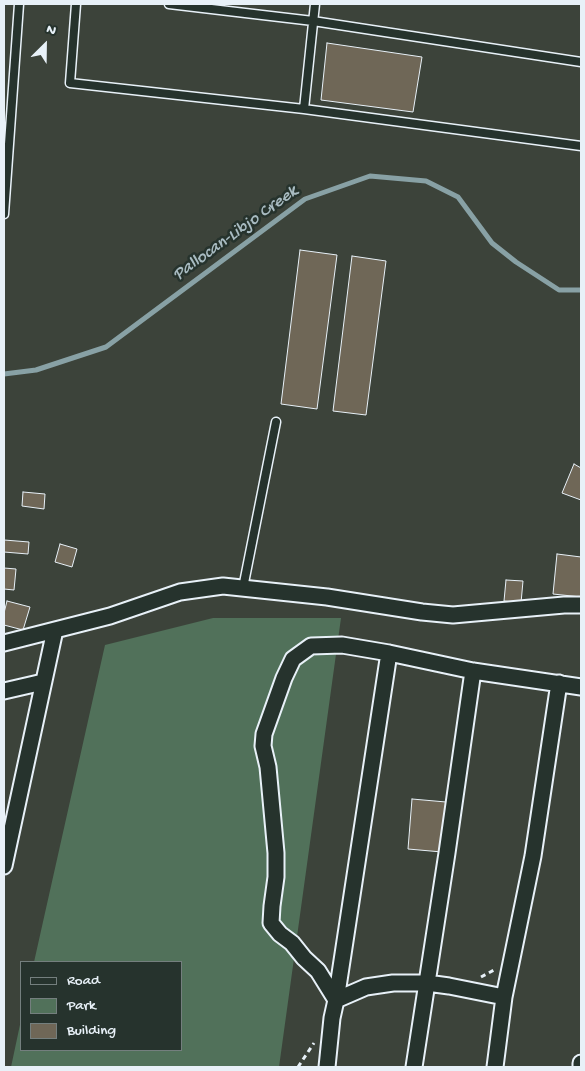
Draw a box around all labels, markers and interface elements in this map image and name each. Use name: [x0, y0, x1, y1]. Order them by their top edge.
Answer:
north arrow: [20, 20, 70, 70]
text: N: [44, 21, 59, 40]
water label: Pallocan-Libjo Creek: [169, 181, 303, 287]
legend: [20, 961, 182, 1051]
text: Road: [67, 972, 100, 990]
text: Park: [67, 997, 96, 1015]
text: Building: [67, 1022, 116, 1040]

